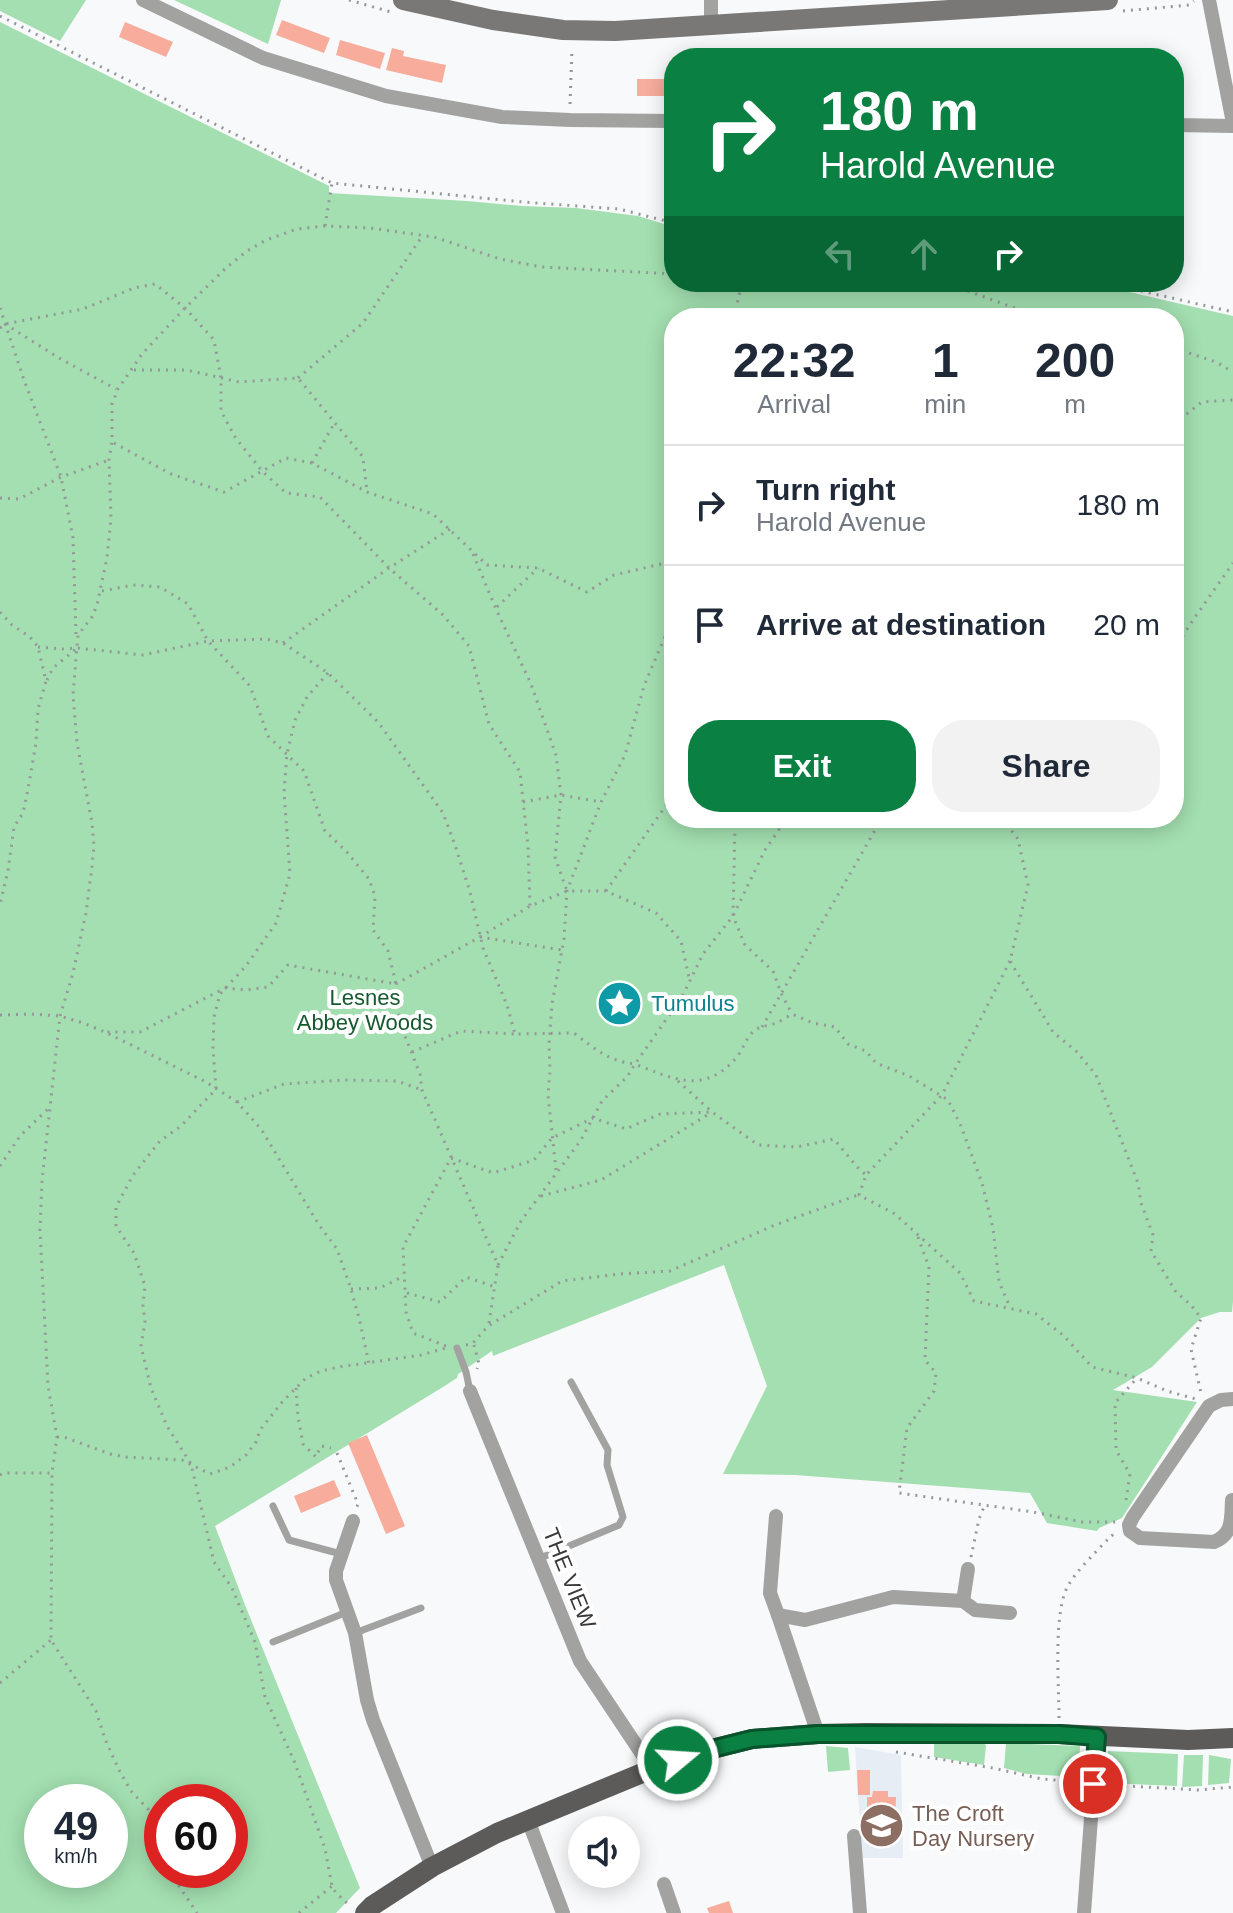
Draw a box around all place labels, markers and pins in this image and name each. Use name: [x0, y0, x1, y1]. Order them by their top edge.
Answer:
place icon: Tumulus: [596, 979, 644, 1027]
place label: Tumulus: [651, 991, 735, 1016]
pin: [1059, 1750, 1127, 1818]
place label: The Croft Day Nursery: [912, 1801, 1034, 1851]
school or university icon: The Croft Day Nursery: [857, 1802, 905, 1850]

